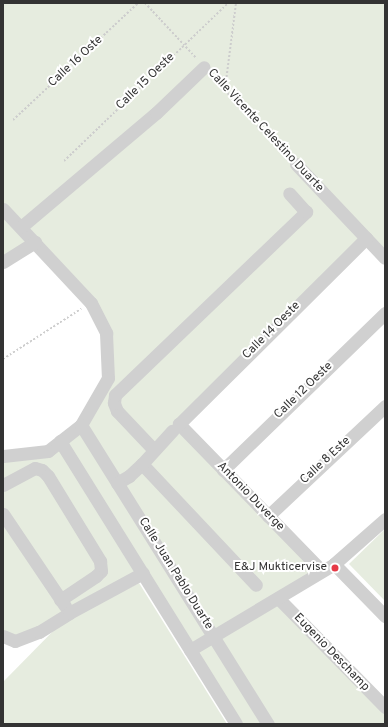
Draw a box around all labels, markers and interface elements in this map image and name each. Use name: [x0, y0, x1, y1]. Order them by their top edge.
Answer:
street label: Calle 16 Oste: [46, 33, 106, 91]
street label: Calle 15 Oeste: [114, 51, 178, 113]
street label: Calle Vicente Celestino Duarte: [204, 66, 326, 196]
street label: Calle 14 Oeste: [240, 299, 304, 363]
street label: Calle 12 Oeste: [272, 360, 336, 422]
street label: Calle 8 Este: [298, 434, 354, 488]
street label: Antonio Duverge: [213, 460, 287, 534]
street label: Calle Juan Pablo Duarte: [135, 515, 215, 633]
place label: E&J Mukticervise: [234, 561, 327, 575]
marker: E&J Mukticervise: [330, 563, 340, 573]
street label: Eugenio Deschamp: [290, 611, 372, 695]

